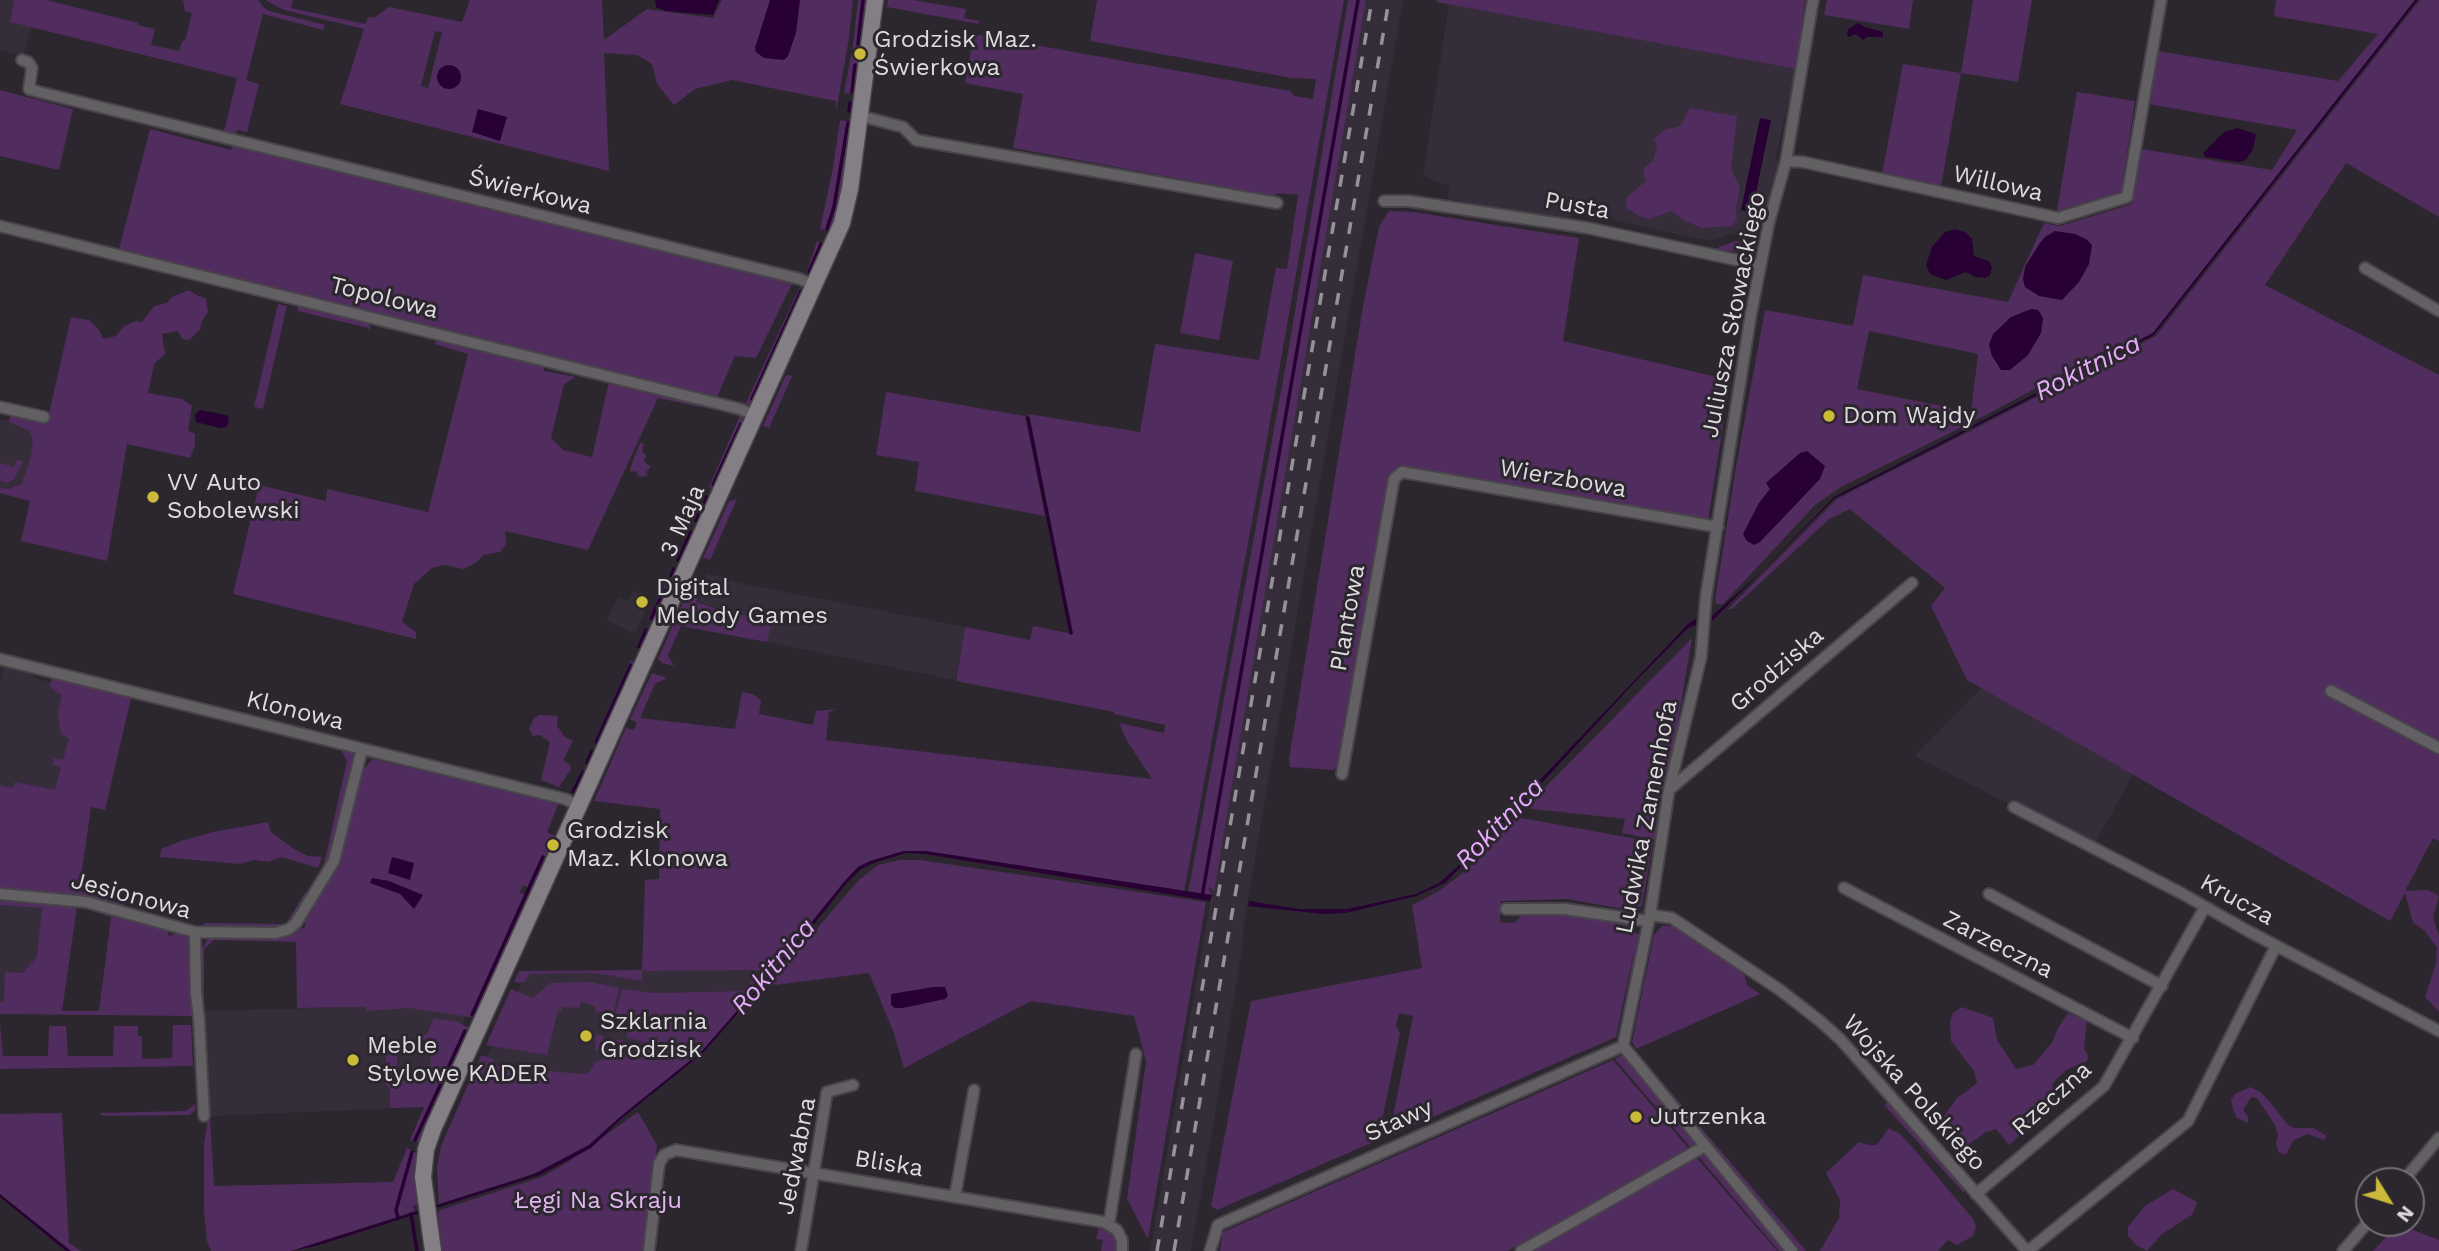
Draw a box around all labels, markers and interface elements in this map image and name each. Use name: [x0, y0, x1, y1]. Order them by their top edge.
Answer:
place label: Grodzisk Maz. Świerkowa: [874, 26, 1037, 82]
marker: Grodzisk Maz. Świerkowa: [852, 46, 868, 62]
street label: Willowa: [1950, 160, 2046, 208]
street label: Świerkowa: [465, 163, 595, 221]
street label: Pusta: [1542, 186, 1612, 226]
street label: Juliusza Słowackiego: [1696, 189, 1772, 441]
street label: Topolowa: [327, 271, 441, 325]
water label: Rokitnica: [2030, 328, 2146, 408]
place label: Dom Wajdy: [1843, 402, 1975, 430]
marker: Dom Wajdy: [1821, 408, 1837, 424]
street label: Wierzbowa: [1497, 454, 1629, 504]
place label: VV Auto Sobolewski: [167, 469, 300, 525]
street label: 3 Maja: [654, 480, 712, 562]
marker: VV Auto Sobolewski: [145, 489, 161, 505]
street label: Plantowa: [1324, 562, 1372, 674]
place label: Digital Melody Games: [656, 574, 828, 630]
marker: Digital Melody Games: [634, 594, 650, 610]
street label: Grodziska: [1724, 621, 1830, 719]
street label: Klonowa: [243, 685, 347, 737]
street label: Ludwika Zamenhofa: [1610, 698, 1684, 936]
water label: Rokitnica: [1449, 772, 1551, 876]
place label: Grodzisk Maz. Klonowa: [567, 817, 728, 873]
marker: Grodzisk Maz. Klonowa: [545, 837, 561, 853]
street label: Jesionowa: [68, 866, 194, 926]
street label: Krucza: [2195, 868, 2279, 932]
street label: Zarzeczna: [1938, 905, 2058, 985]
water label: Rokitnica: [725, 913, 823, 1021]
place label: Szklarnia Grodzisk: [600, 1008, 707, 1064]
street label: Wojska Polskiego: [1836, 1009, 1992, 1177]
marker: Szklarnia Grodzisk: [578, 1028, 594, 1044]
place label: Meble Stylowe KADER: [367, 1032, 548, 1088]
marker: Meble Stylowe KADER: [345, 1052, 361, 1068]
street label: Rzeczna: [2006, 1056, 2098, 1142]
street label: Stawy: [1361, 1093, 1437, 1149]
street label: Jedwabna: [771, 1095, 823, 1217]
place label: Jutrzenka: [1650, 1103, 1766, 1131]
marker: Jutrzenka: [1628, 1109, 1644, 1125]
street label: Bliska: [853, 1144, 925, 1184]
north arrow: [2355, 1167, 2425, 1237]
park label: Łęgi Na Skraju: [514, 1187, 682, 1215]
text: N: [2392, 1201, 2419, 1227]

